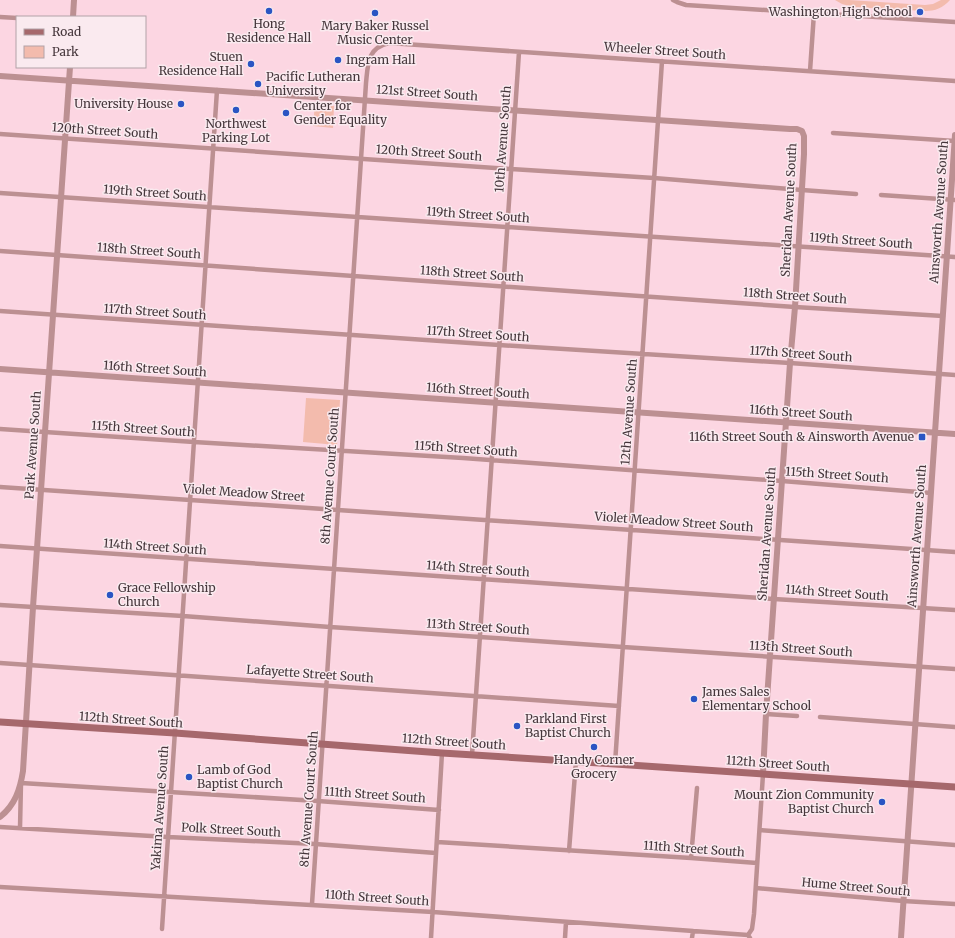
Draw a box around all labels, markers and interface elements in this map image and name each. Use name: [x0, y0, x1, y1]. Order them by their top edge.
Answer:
place label: Washington High School: [768, 4, 912, 19]
marker: Hong Residence Hall: [264, 6, 274, 16]
marker: Washington High School: [915, 7, 925, 17]
marker: Mary Baker Russel Music Center: [370, 8, 380, 18]
legend: [16, 16, 146, 68]
place label: Hong Residence Hall: [227, 16, 311, 45]
place label: Mary Baker Russel Music Center: [321, 18, 429, 47]
text: Road: [52, 24, 81, 39]
street label: Wheeler Street South: [602, 39, 727, 62]
text: Park: [52, 44, 79, 59]
place label: Stuen Residence Hall: [159, 49, 243, 78]
place label: Ingram Hall: [346, 52, 416, 67]
marker: Ingram Hall: [333, 55, 343, 65]
marker: Stuen Residence Hall: [246, 59, 256, 69]
place label: Pacific Lutheran University: [266, 69, 360, 98]
marker: Pacific Lutheran University: [253, 79, 263, 89]
street label: 121st Street South: [376, 81, 479, 104]
street label: 10th Avenue South: [491, 85, 514, 193]
place label: University House: [74, 96, 173, 111]
place label: Center for Gender Equality: [294, 98, 387, 127]
marker: University House: [176, 99, 186, 109]
marker: Northwest Parking Lot: [231, 105, 241, 115]
marker: Center for Gender Equality: [281, 108, 291, 118]
place label: Northwest Parking Lot: [202, 116, 270, 145]
street label: 120th Street South: [51, 119, 159, 142]
street label: Ainsworth Avenue South: [926, 140, 951, 285]
street label: 120th Street South: [375, 141, 483, 164]
street label: Sheridan Avenue South: [777, 143, 800, 277]
street label: 119th Street South: [103, 181, 207, 204]
street label: 119th Street South: [426, 203, 530, 226]
street label: 119th Street South: [809, 229, 913, 252]
street label: 118th Street South: [97, 239, 201, 262]
street label: 118th Street South: [420, 262, 524, 285]
street label: 118th Street South: [743, 284, 847, 307]
street label: 117th Street South: [103, 300, 207, 323]
street label: 117th Street South: [426, 322, 530, 345]
street label: 117th Street South: [749, 342, 853, 365]
street label: 116th Street South: [103, 357, 207, 380]
street label: 12th Avenue South: [617, 358, 640, 466]
street label: 116th Street South: [426, 379, 530, 402]
street label: Park Avenue South: [21, 390, 44, 500]
street label: 116th Street South: [749, 401, 853, 424]
street label: 8th Avenue Court South: [317, 407, 342, 545]
street label: 115th Street South: [91, 417, 195, 440]
place label: 116th Street South & Ainsworth Avenue: [689, 429, 914, 444]
marker: 116th Street South & Ainsworth Avenue: [917, 432, 927, 442]
street label: 115th Street South: [414, 437, 518, 460]
street label: 115th Street South: [785, 463, 889, 486]
street label: Ainsworth Avenue South: [904, 464, 929, 609]
street label: Sheridan Avenue South: [754, 466, 779, 601]
street label: Violet Meadow Street: [182, 481, 306, 504]
street label: Violet Meadow Street South: [593, 508, 754, 535]
street label: 114th Street South: [103, 535, 207, 558]
street label: 114th Street South: [426, 557, 530, 580]
place label: Grace Fellowship Church: [118, 580, 216, 609]
street label: 114th Street South: [785, 581, 889, 604]
marker: Grace Fellowship Church: [105, 590, 115, 600]
street label: 113th Street South: [426, 615, 530, 638]
street label: 113th Street South: [749, 637, 853, 660]
street label: Lafayette Street South: [246, 662, 374, 685]
place label: James Sales Elementary School: [701, 684, 812, 713]
marker: James Sales Elementary School: [689, 694, 699, 704]
street label: 112th Street South: [79, 708, 184, 731]
place label: Parkland First Baptist Church: [525, 711, 611, 740]
marker: Parkland First Baptist Church: [512, 721, 522, 731]
street label: 8th Avenue Court South: [296, 730, 321, 868]
street label: 112th Street South: [402, 730, 507, 753]
marker: Handy Corner Grocery: [589, 742, 599, 752]
street label: Yakima Avenue South: [148, 745, 171, 872]
place label: Handy Corner Grocery: [554, 752, 635, 781]
street label: 112th Street South: [726, 752, 831, 775]
place label: Lamb of God Baptist Church: [197, 762, 283, 791]
marker: Lamb of God Baptist Church: [184, 772, 194, 782]
street label: 111th Street South: [324, 783, 426, 806]
place label: Mount Zion Community Baptist Church: [734, 787, 874, 816]
marker: Mount Zion Community Baptist Church: [877, 797, 887, 807]
street label: Polk Street South: [181, 819, 281, 840]
street label: 111th Street South: [643, 837, 745, 860]
street label: Hume Street South: [801, 874, 911, 899]
street label: 110th Street South: [324, 886, 430, 909]

